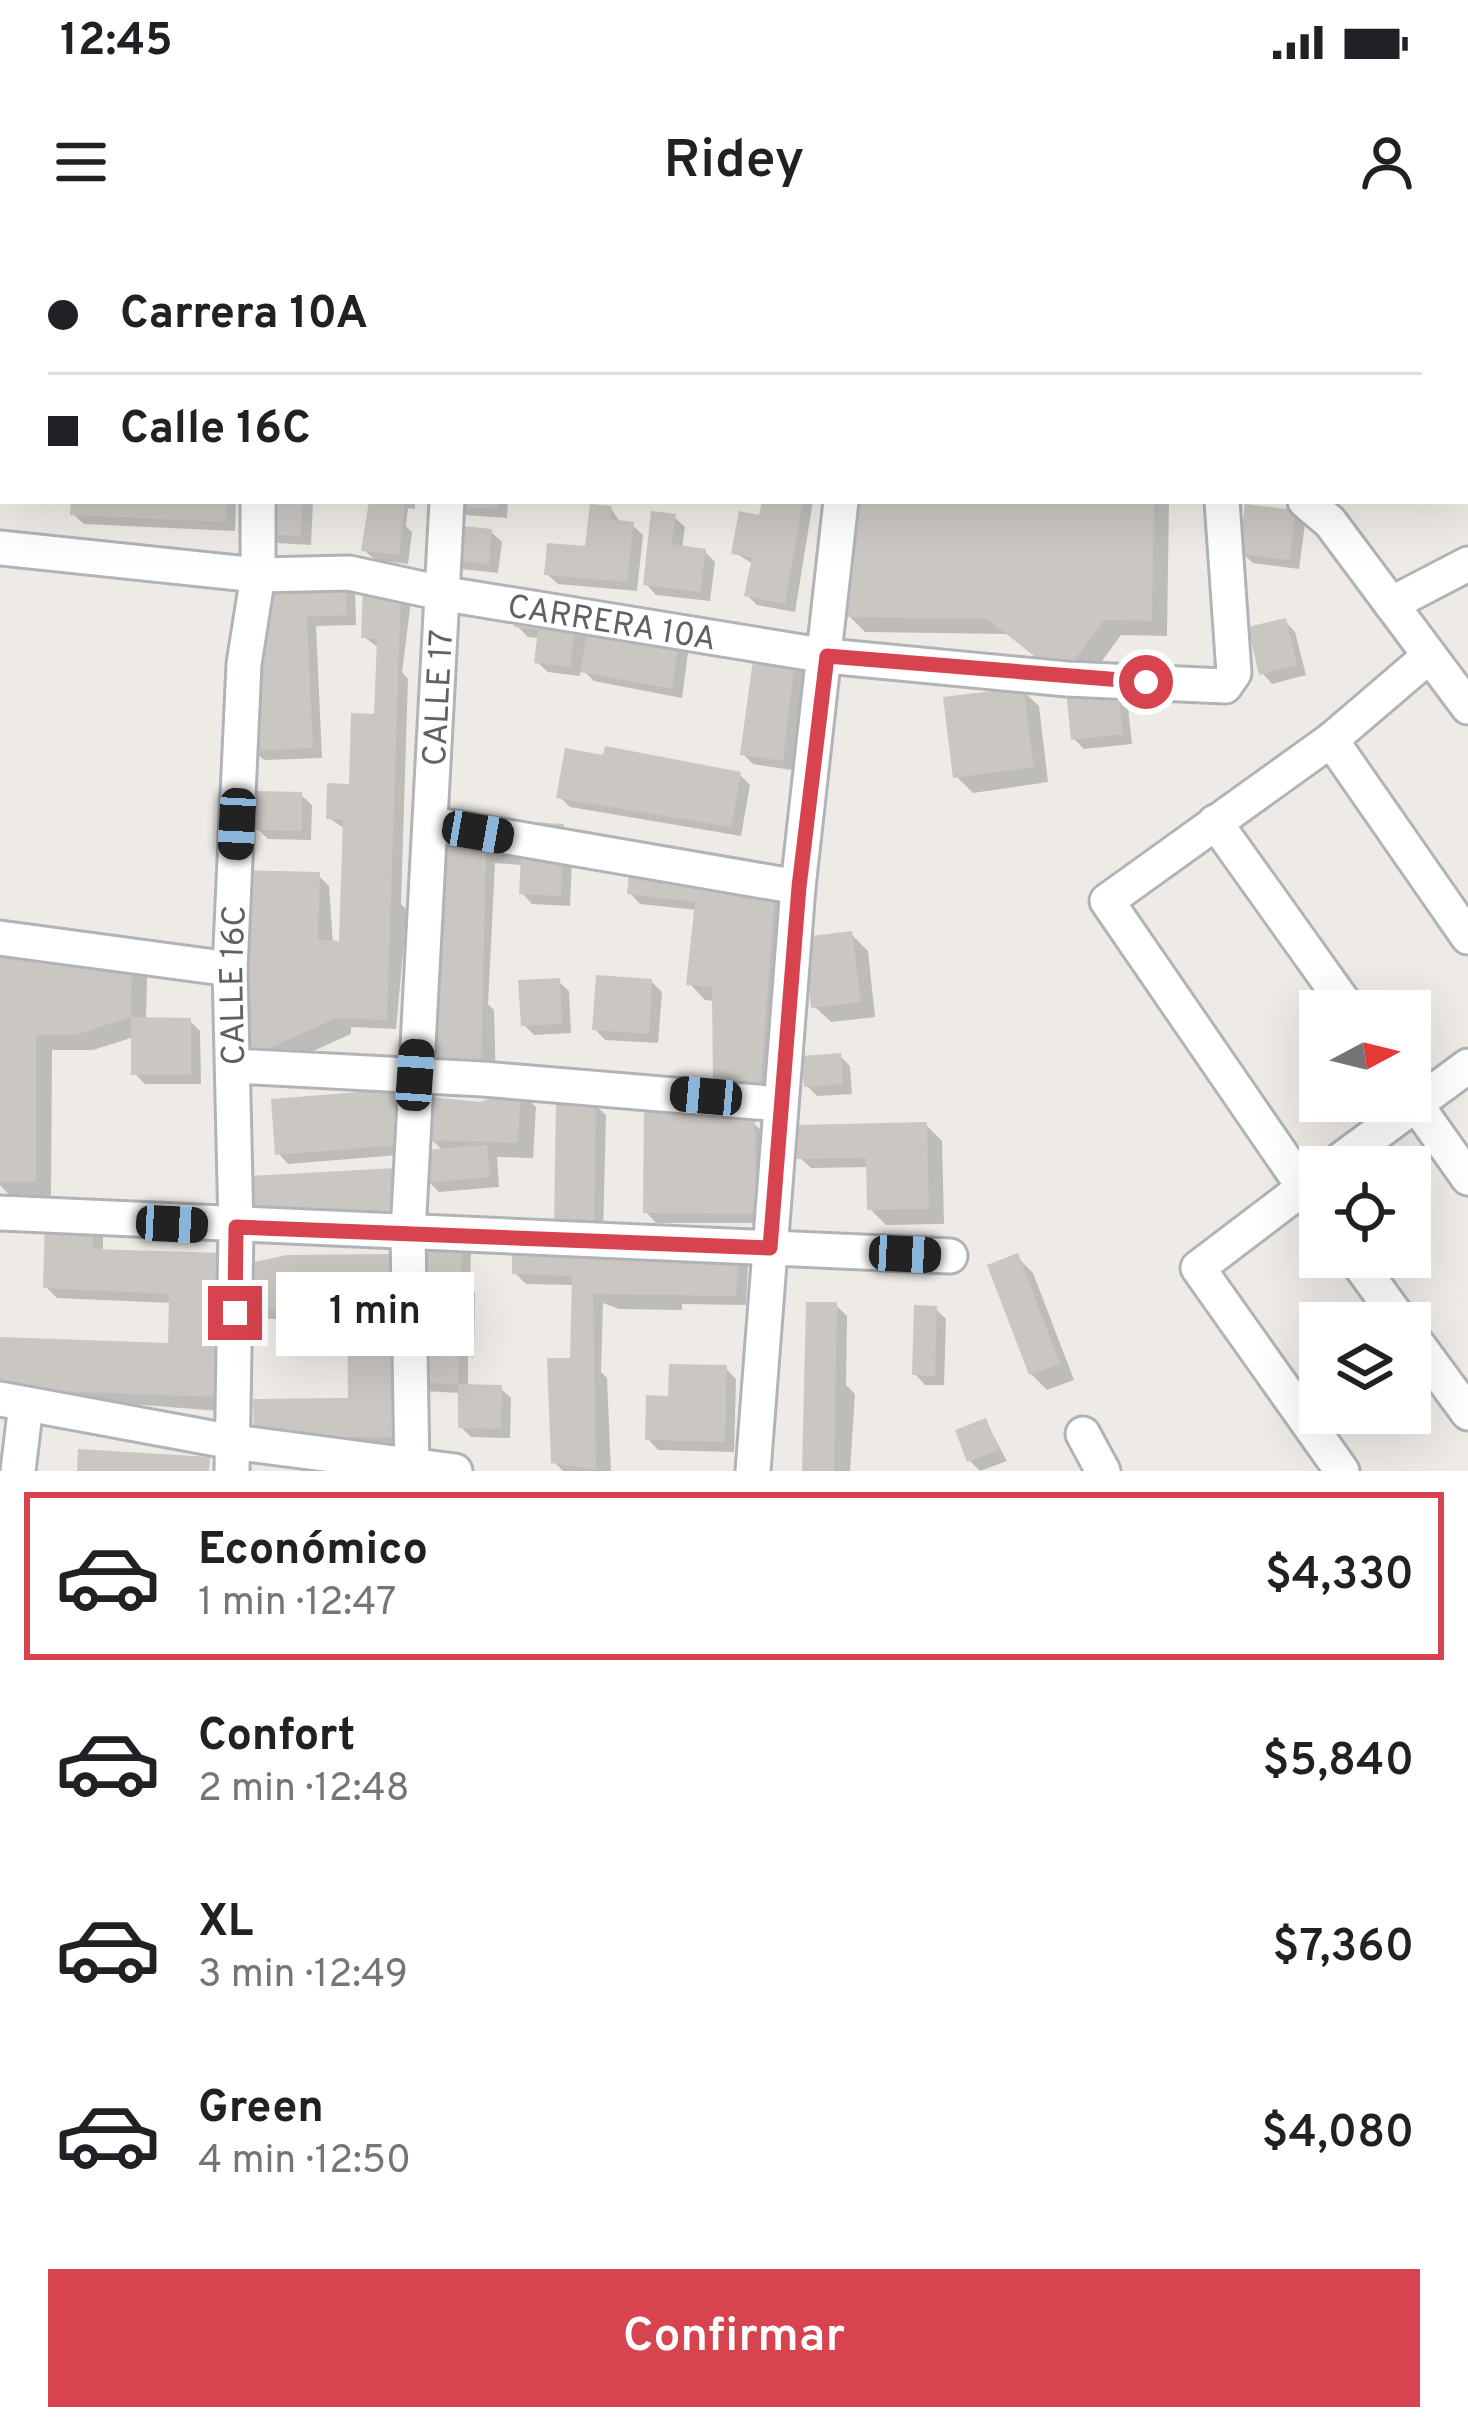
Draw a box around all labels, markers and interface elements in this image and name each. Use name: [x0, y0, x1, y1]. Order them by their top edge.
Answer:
text: 12:45: [60, 14, 173, 71]
text: Ridey: [663, 128, 805, 197]
icon: menu: [48, 129, 114, 195]
icon: person: [1354, 129, 1420, 195]
text: Carrera 10A: [120, 287, 368, 344]
text: Calle 16C: [120, 402, 311, 459]
street label: CARRERA 10A: [504, 587, 719, 663]
street label: CALLE 17: [416, 629, 465, 767]
route start: [1119, 655, 1173, 709]
car: [217, 787, 257, 861]
car: [439, 808, 517, 856]
street label: CALLE 16C: [213, 904, 258, 1066]
north arrow: [1299, 990, 1431, 1122]
map controls: [1299, 990, 1431, 1434]
car: [395, 1038, 435, 1112]
car: [669, 1075, 743, 1117]
button: locate: [1299, 1146, 1431, 1278]
car: [135, 1204, 209, 1244]
car: [868, 1234, 942, 1274]
callout: 1 min: [277, 1271, 475, 1355]
route end: [208, 1286, 262, 1340]
text: 1 min: [329, 1289, 421, 1338]
button: layers: [1299, 1302, 1431, 1434]
icon: car: [54, 1522, 162, 1630]
text: Económico: [198, 1523, 428, 1580]
text: $4,330: [1265, 1548, 1414, 1605]
text: 1 min · 12:47: [198, 1580, 396, 1629]
icon: car: [54, 1708, 162, 1816]
text: Confort: [198, 1709, 355, 1766]
text: $5,840: [1263, 1734, 1414, 1791]
text: 2 min · 12:48: [198, 1766, 410, 1815]
icon: car: [54, 1894, 162, 2002]
text: XL: [198, 1895, 253, 1952]
text: $7,360: [1273, 1920, 1414, 1977]
text: 3 min · 12:49: [198, 1952, 408, 2001]
icon: car: [54, 2080, 162, 2188]
text: Green: [198, 2081, 324, 2138]
text: $4,080: [1262, 2106, 1414, 2163]
text: 4 min · 12:50: [198, 2138, 411, 2187]
button: Confirmar: [48, 2269, 1420, 2407]

